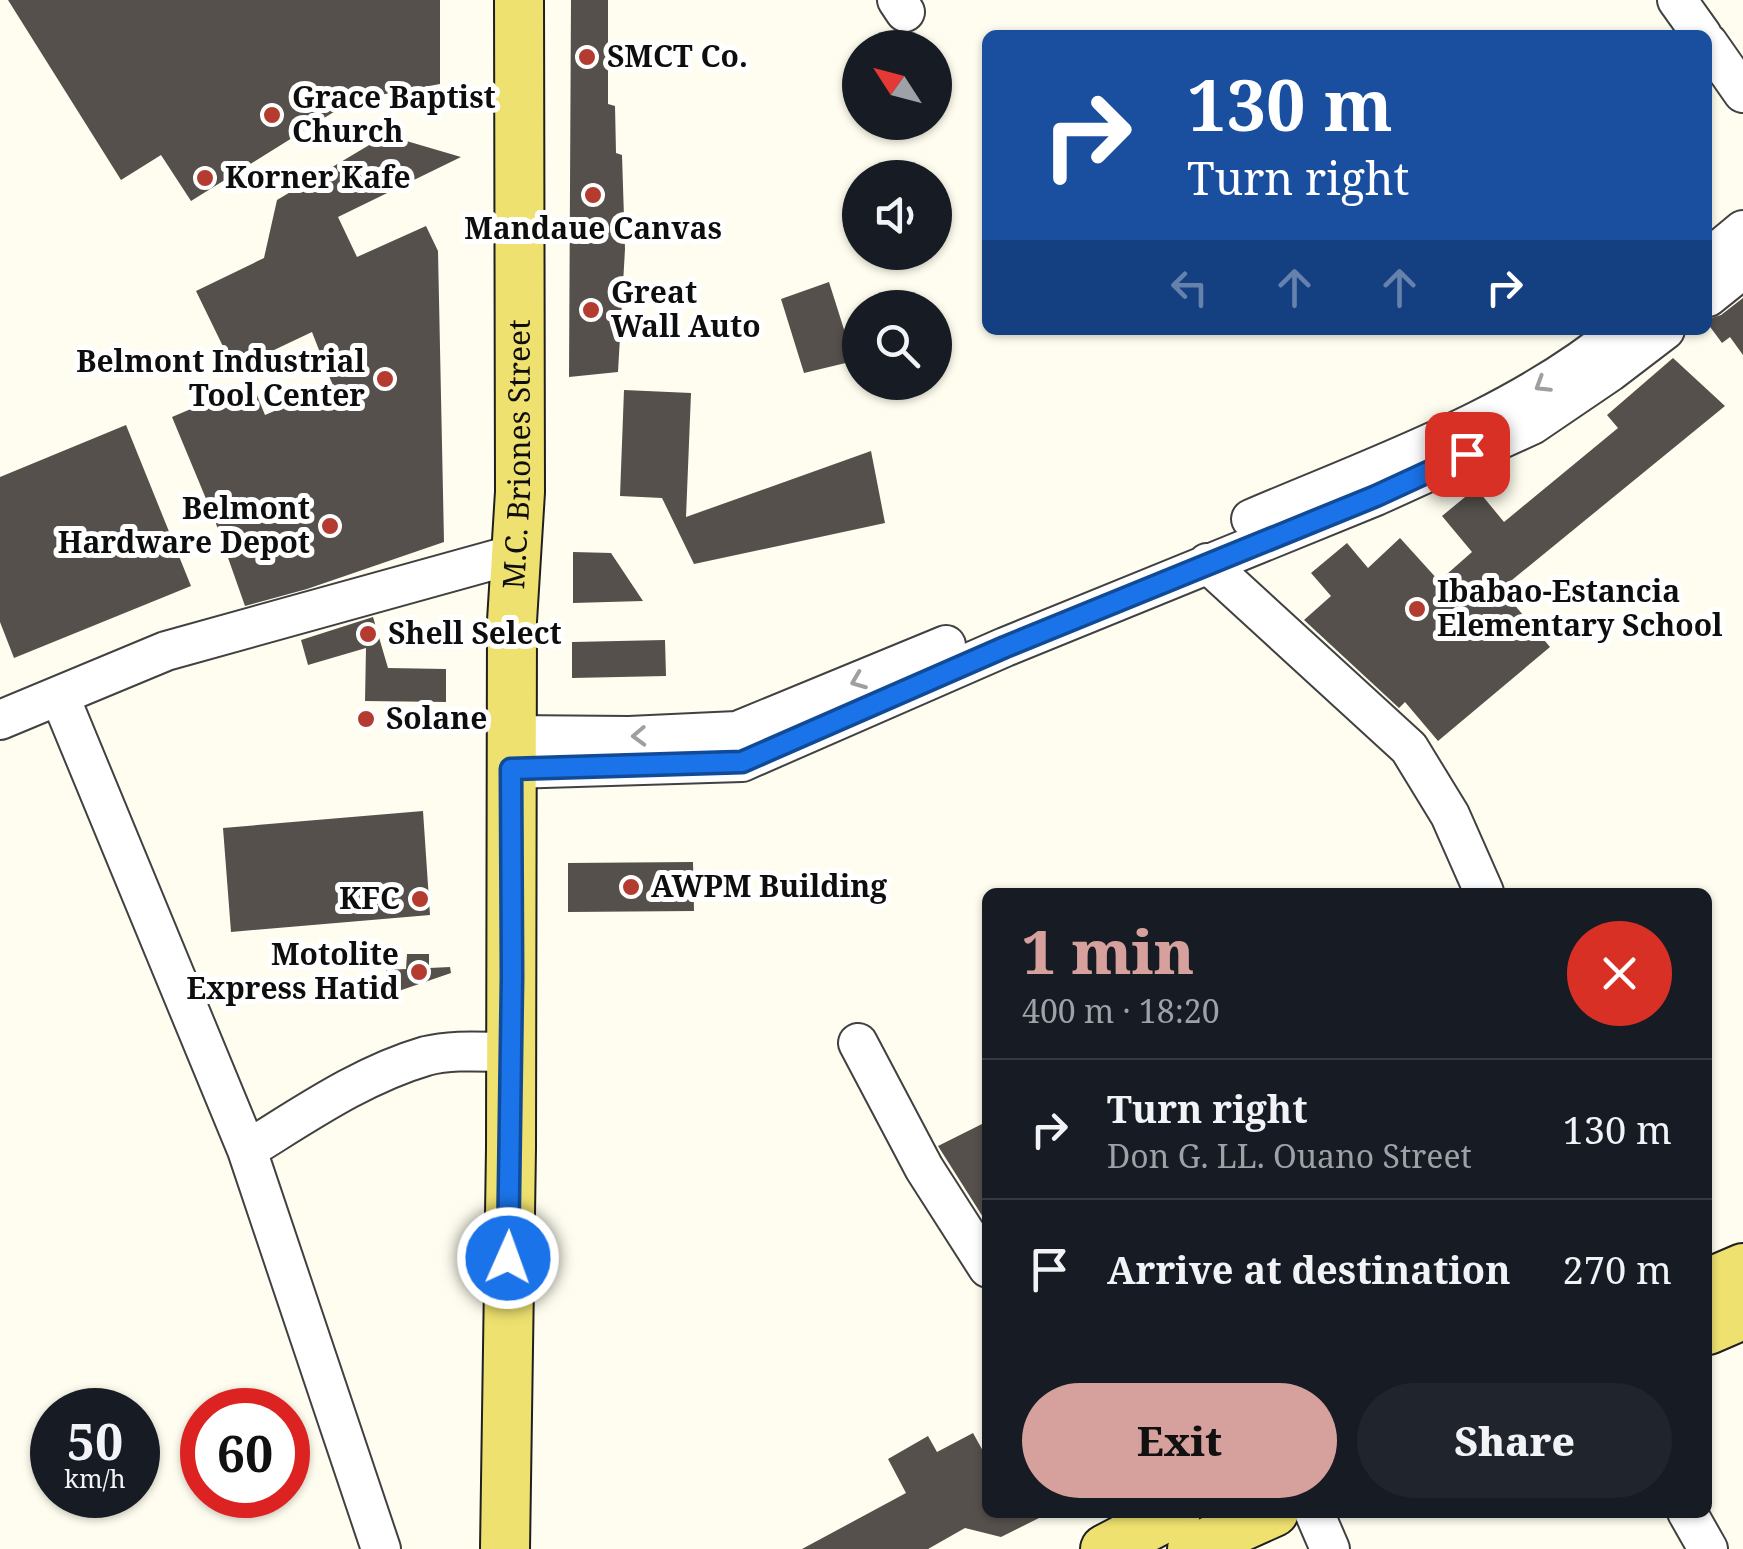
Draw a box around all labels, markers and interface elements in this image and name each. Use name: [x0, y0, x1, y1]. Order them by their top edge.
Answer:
north arrow: [842, 30, 952, 140]
map controls: [842, 30, 952, 400]
place label: SMCT Co.: [607, 35, 748, 76]
marker: SMCT Co.: [576, 46, 598, 68]
text: 130 m: [1187, 56, 1393, 152]
icon: right: [1022, 70, 1152, 200]
place label: Grace Baptist Church: [292, 76, 496, 151]
marker: Grace Baptist Church: [261, 104, 283, 126]
text: Turn right: [1187, 147, 1409, 208]
place label: Korner Kafe: [225, 156, 411, 197]
button: sound: [842, 160, 952, 270]
marker: Korner Kafe: [194, 167, 216, 189]
marker: Mandaue Canvas: [582, 184, 604, 206]
place label: Mandaue Canvas: [464, 207, 722, 248]
icon: left: [1162, 260, 1217, 315]
icon: ahead: [1267, 260, 1322, 315]
icon: ahead: [1372, 260, 1427, 315]
icon: right: [1477, 260, 1532, 315]
place label: Great Wall Auto: [611, 271, 761, 346]
button: search: [842, 290, 952, 400]
marker: Great Wall Auto: [580, 299, 602, 321]
street label: M.C. Briones Street: [492, 319, 539, 590]
place label: Belmont Industrial Tool Center: [76, 340, 365, 415]
marker: Belmont Industrial Tool Center: [374, 368, 396, 390]
one-way arrow: [1534, 373, 1552, 392]
pin: [1425, 412, 1510, 497]
icon: arrive: [1440, 427, 1495, 482]
place label: Belmont Hardware Depot: [58, 487, 310, 562]
marker: Belmont Hardware Depot: [319, 515, 341, 537]
place label: Ibabao-Estancia Elementary School: [1437, 570, 1723, 645]
marker: Ibabao-Estancia Elementary School: [1406, 598, 1428, 620]
place label: Shell Select: [388, 612, 562, 653]
marker: Shell Select: [357, 623, 379, 645]
one-way arrow: [850, 670, 868, 690]
place label: Solane: [386, 697, 488, 738]
marker: Solane: [355, 708, 377, 730]
one-way arrow: [631, 725, 647, 746]
place label: AWPM Building: [651, 865, 887, 906]
marker: AWPM Building: [620, 876, 642, 898]
place label: KFC: [339, 877, 400, 918]
marker: KFC: [409, 888, 431, 910]
text: 1 min: [1022, 910, 1194, 992]
button: close: [1567, 921, 1672, 1026]
place label: Motolite Express Hatid: [186, 933, 399, 1008]
marker: Motolite Express Hatid: [408, 961, 430, 983]
text: 400 m · 18:20: [1022, 989, 1220, 1032]
text: Turn right: [1107, 1082, 1308, 1134]
icon: right: [1022, 1102, 1077, 1157]
text: 130 m: [1562, 1103, 1672, 1155]
text: Don G. LL. Ouano Street: [1107, 1134, 1472, 1177]
position arrow: [456, 1206, 560, 1310]
icon: arrive: [1022, 1242, 1077, 1297]
text: Arrive at destination: [1107, 1243, 1511, 1295]
text: 270 m: [1562, 1243, 1672, 1295]
button: Exit: [1022, 1383, 1337, 1498]
button: Share: [1357, 1383, 1672, 1498]
speed limit sign: 60: [180, 1388, 310, 1518]
text: 50: [67, 1407, 123, 1475]
text: km/h: [64, 1461, 126, 1495]

